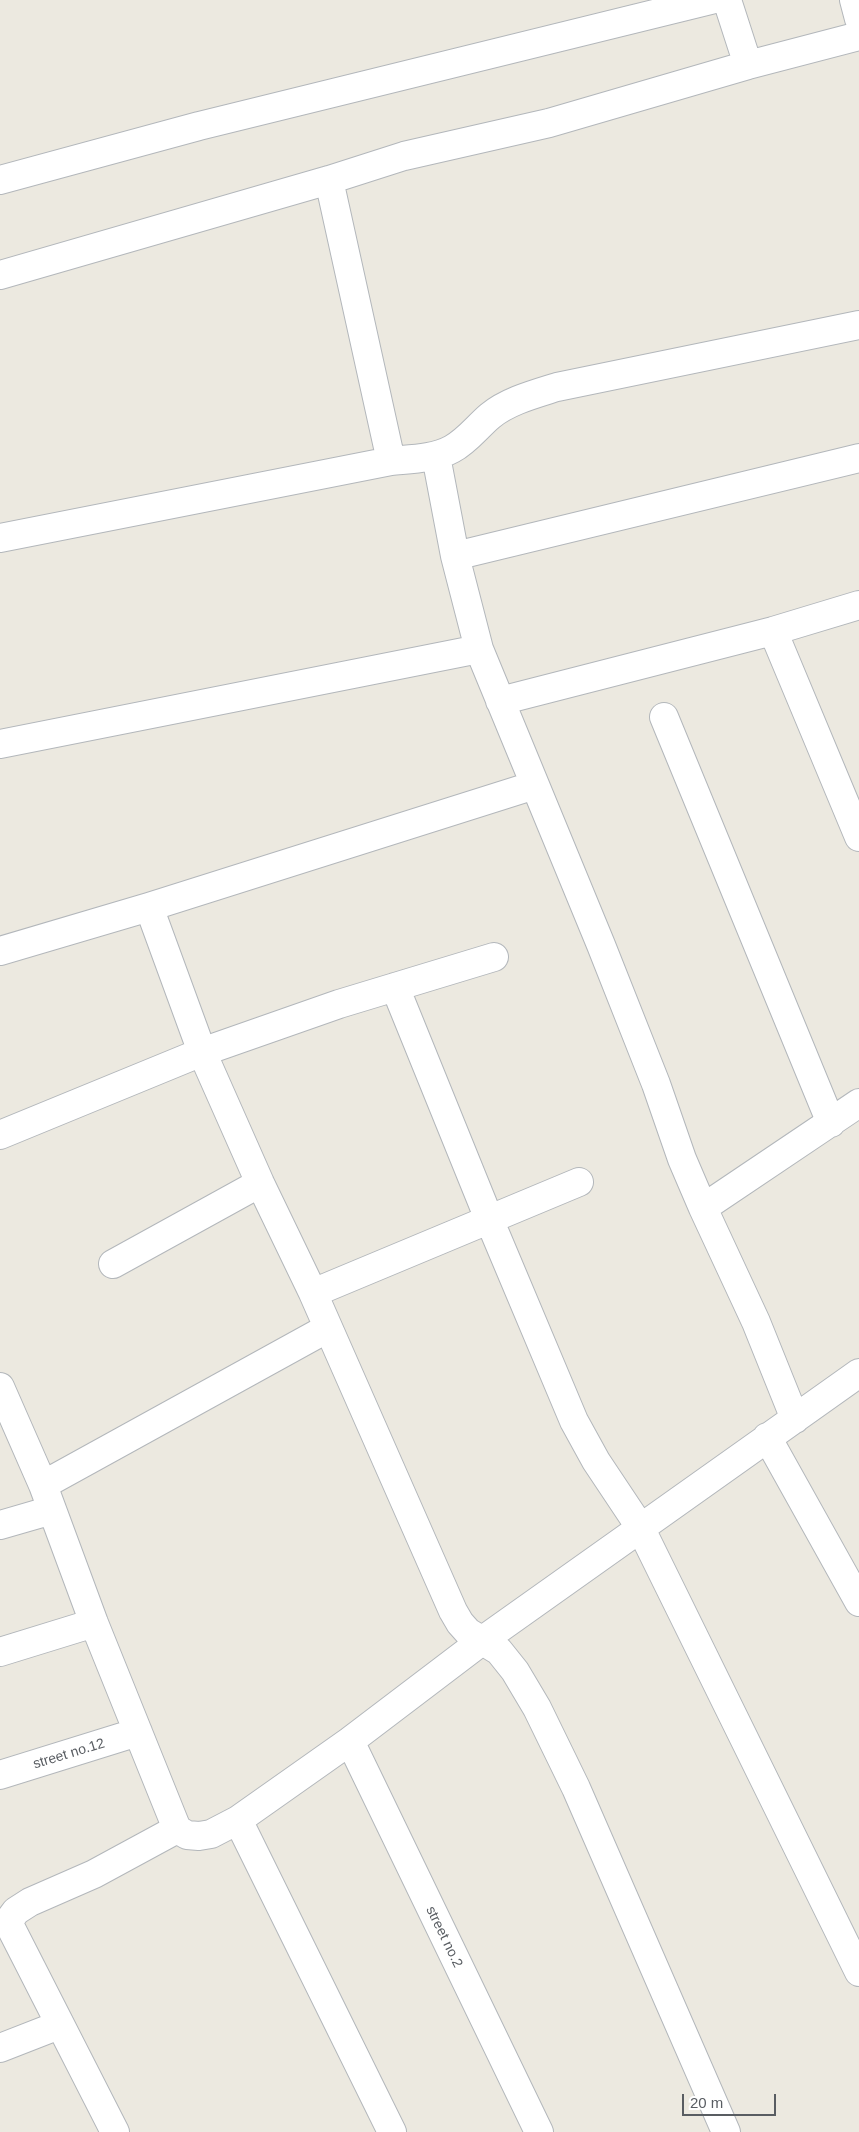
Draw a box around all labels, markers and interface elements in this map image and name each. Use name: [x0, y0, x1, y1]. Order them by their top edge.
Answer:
street label: street no.12: [31, 1735, 107, 1773]
street label: street no.2: [422, 1904, 466, 1970]
scale bar: [684, 2084, 778, 2116]
text: 20 m: [690, 2094, 723, 2111]

